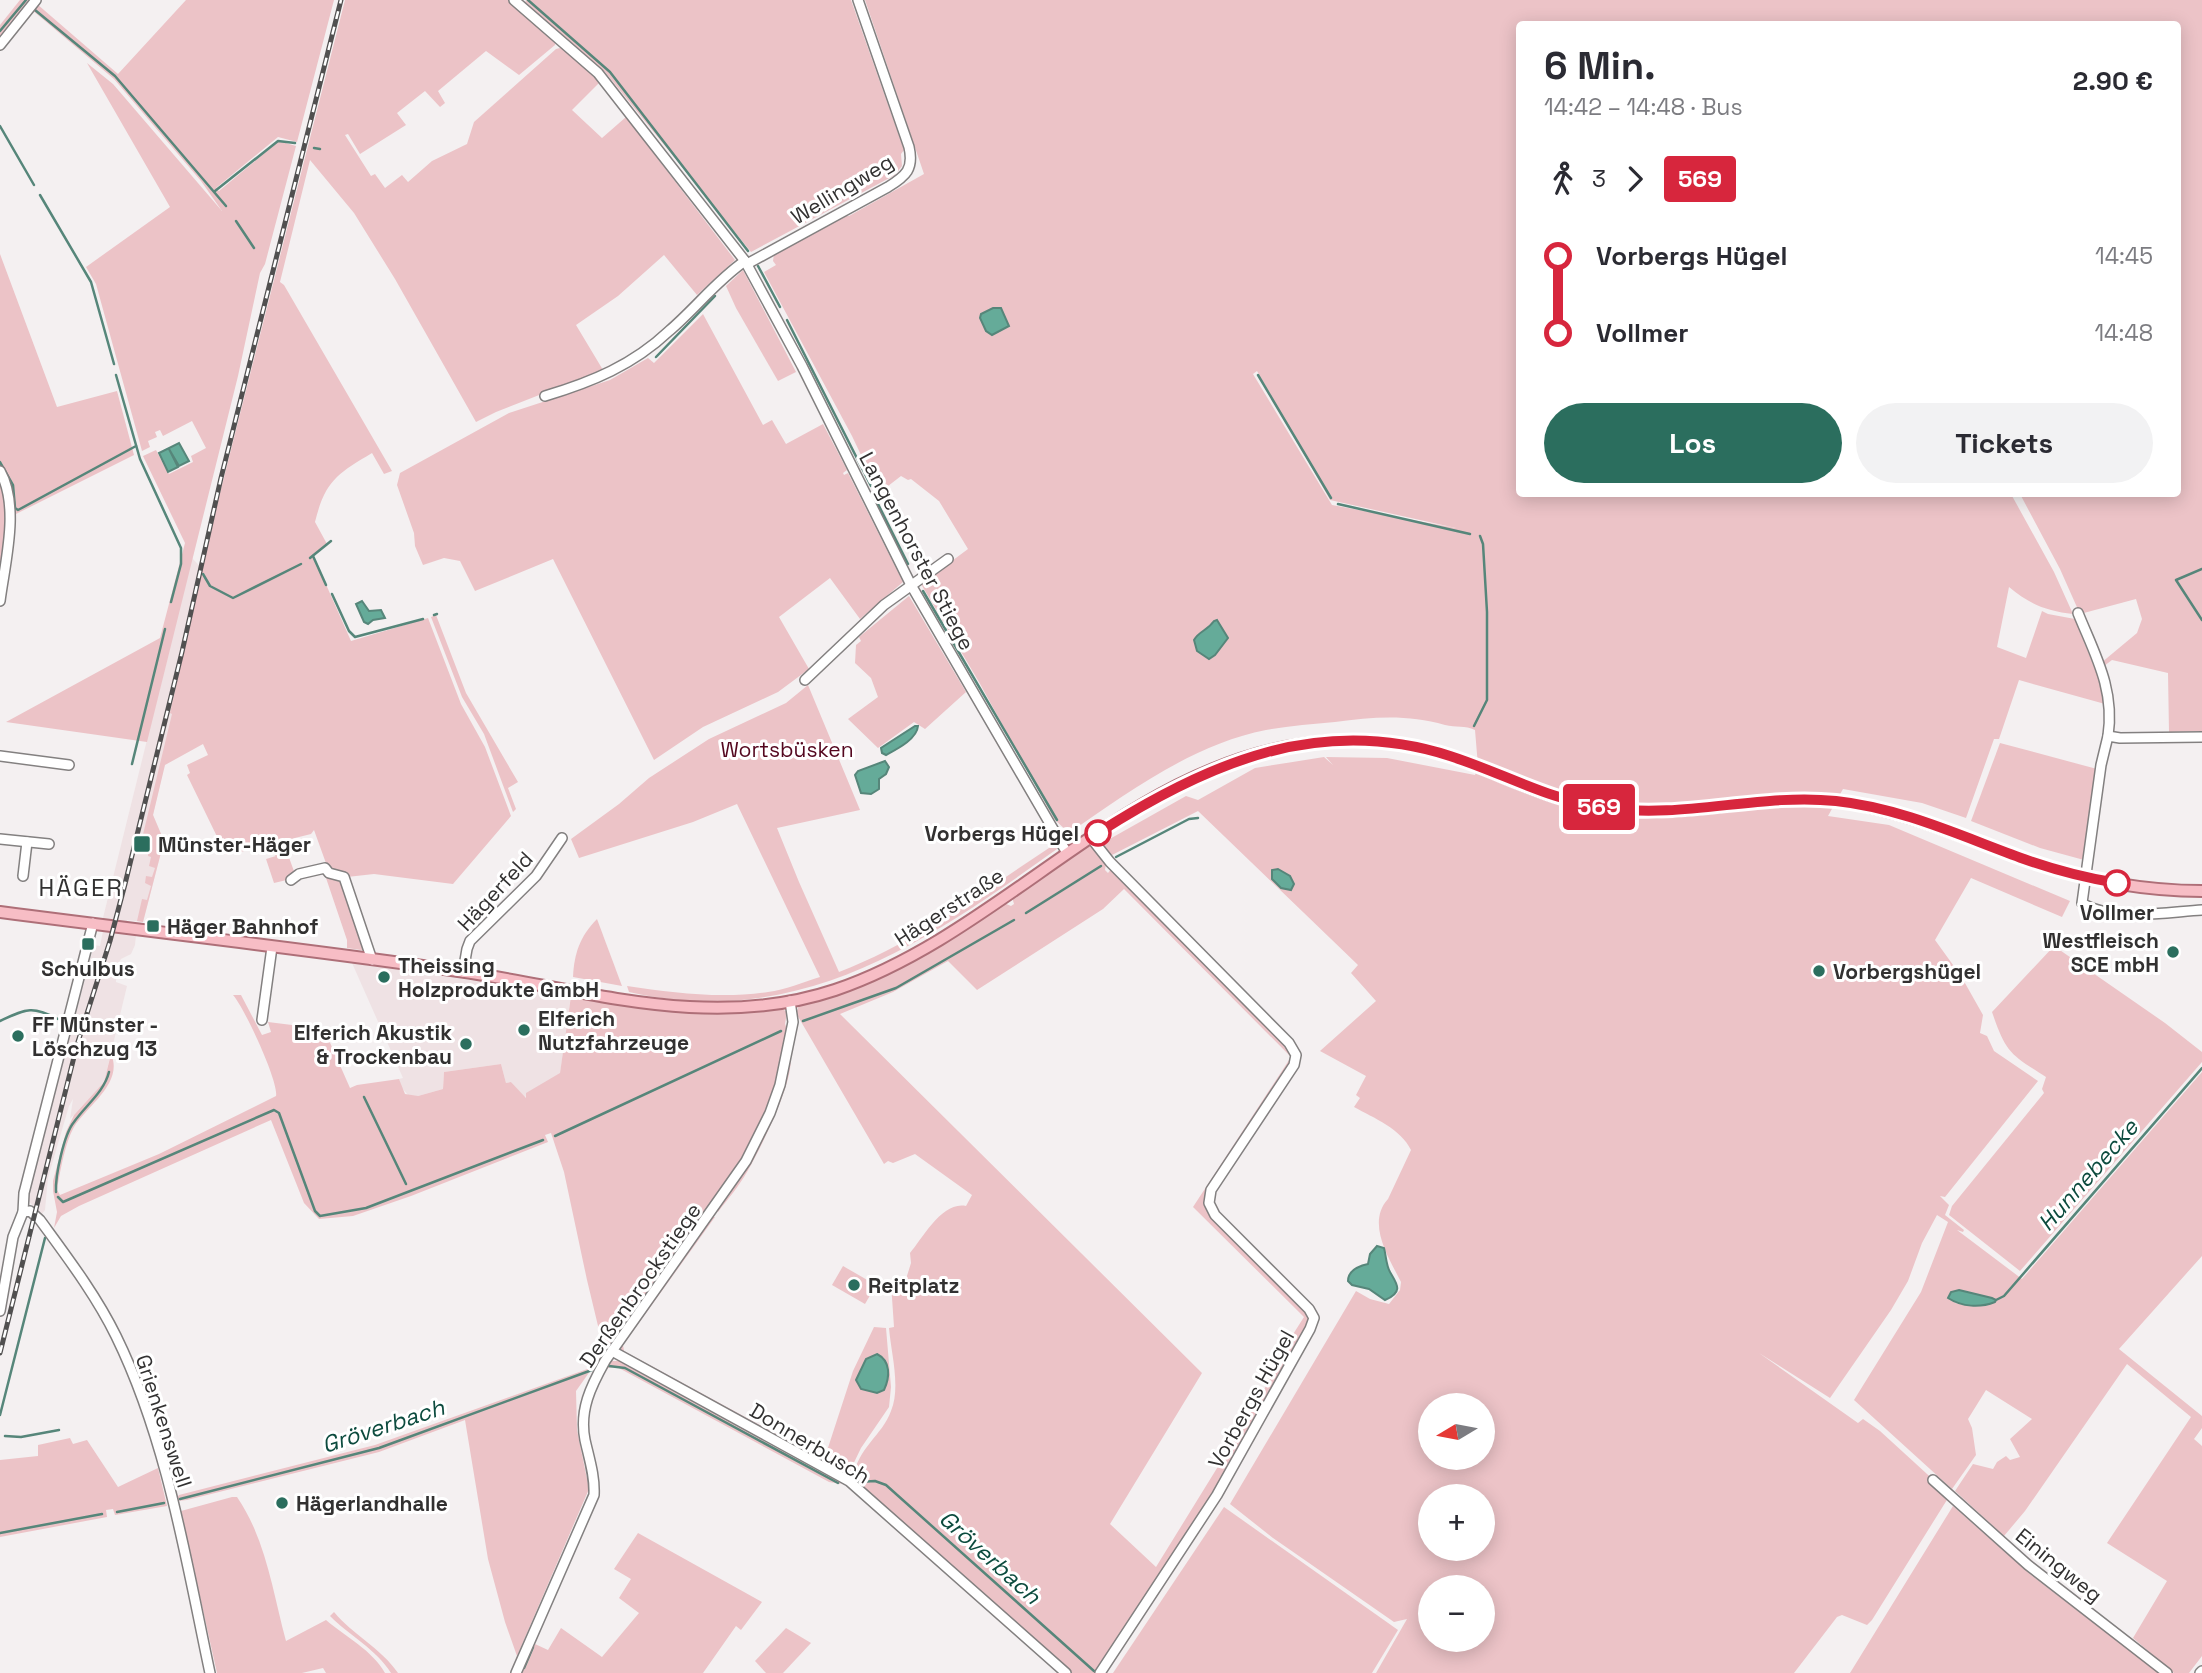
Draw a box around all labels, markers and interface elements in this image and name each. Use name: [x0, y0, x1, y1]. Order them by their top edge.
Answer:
text: 6 Min.: [1544, 42, 1656, 90]
text: 2.90 €: [2073, 64, 2153, 98]
text: 14:42 – 14:48 · Bus: [1544, 92, 1743, 122]
street label: Wellingweg: [786, 148, 898, 230]
icon: walk: [1544, 160, 1582, 198]
icon: forward: [1616, 160, 1654, 198]
text: 569: [1678, 163, 1722, 194]
text: 3: [1592, 164, 1606, 194]
text: Vorbergs Hügel: [1596, 239, 1787, 273]
text: 14:45: [2095, 241, 2153, 271]
text: Vollmer: [1596, 316, 1689, 350]
text: 14:48: [2094, 318, 2153, 348]
button: Los: [1544, 403, 1842, 483]
button: Tickets: [1856, 403, 2153, 483]
street label: Langenhorster Stiege: [853, 447, 981, 655]
park label: Wortsbüsken: [720, 736, 854, 763]
line badge: 569: [1559, 784, 1639, 830]
text: 569: [1577, 791, 1621, 822]
place label: Vorbergs Hügel: [924, 820, 1079, 847]
marker: Vorbergs Hügel: [1085, 820, 1111, 846]
place label: Münster-Häger: [158, 831, 311, 858]
marker: Münster-Häger: [132, 834, 152, 854]
street label: Hägerfeld: [451, 845, 539, 937]
street label: Hägerstraße: [889, 862, 1009, 952]
marker: Vollmer: [2104, 870, 2130, 896]
district label: HÄGER: [38, 872, 124, 903]
place label: Vollmer: [2080, 899, 2154, 926]
place label: Häger Bahnhof: [167, 913, 318, 940]
marker: Häger Bahnhof: [145, 918, 161, 934]
place label: Westfleisch SCE mbH: [2042, 927, 2159, 978]
marker: Schulbus: [80, 936, 96, 952]
marker: Westfleisch SCE mbH: [2165, 944, 2181, 960]
place label: Theissing Holzprodukte GmbH: [398, 952, 599, 1003]
place label: Schulbus: [41, 955, 135, 982]
place label: Vorbergshügel: [1833, 958, 1981, 985]
marker: Vorbergshügel: [1811, 963, 1827, 979]
marker: Theissing Holzprodukte GmbH: [376, 969, 392, 985]
place label: Elferich Nutzfahrzeuge: [538, 1005, 689, 1056]
place label: FF Münster - Löschzug 13: [32, 1011, 158, 1062]
place label: Elferich Akustik & Trockenbau: [294, 1019, 452, 1070]
marker: Elferich Nutzfahrzeuge: [516, 1022, 532, 1038]
marker: FF Münster - Löschzug 13: [10, 1028, 26, 1044]
marker: Elferich Akustik & Trockenbau: [458, 1036, 474, 1052]
water label: Hunnebecke: [2031, 1112, 2146, 1237]
street label: Derßenbrockstiege: [573, 1198, 707, 1372]
place label: Reitplatz: [868, 1272, 959, 1299]
marker: Reitplatz: [846, 1277, 862, 1293]
street label: Vorbergs Hügel: [1202, 1325, 1300, 1473]
street label: Grienkenswell: [130, 1351, 198, 1491]
water label: Gröverbach: [318, 1392, 449, 1460]
north arrow: [1418, 1393, 1494, 1470]
map controls: [1418, 1393, 1495, 1652]
street label: Donnerbusch: [745, 1396, 875, 1490]
button: +: [1418, 1484, 1495, 1561]
place label: Hägerlandhalle: [296, 1490, 448, 1517]
marker: Hägerlandhalle: [274, 1495, 290, 1511]
water label: Gröverbach: [933, 1503, 1048, 1611]
street label: Einingweg: [2010, 1522, 2108, 1608]
button: −: [1418, 1575, 1495, 1652]

